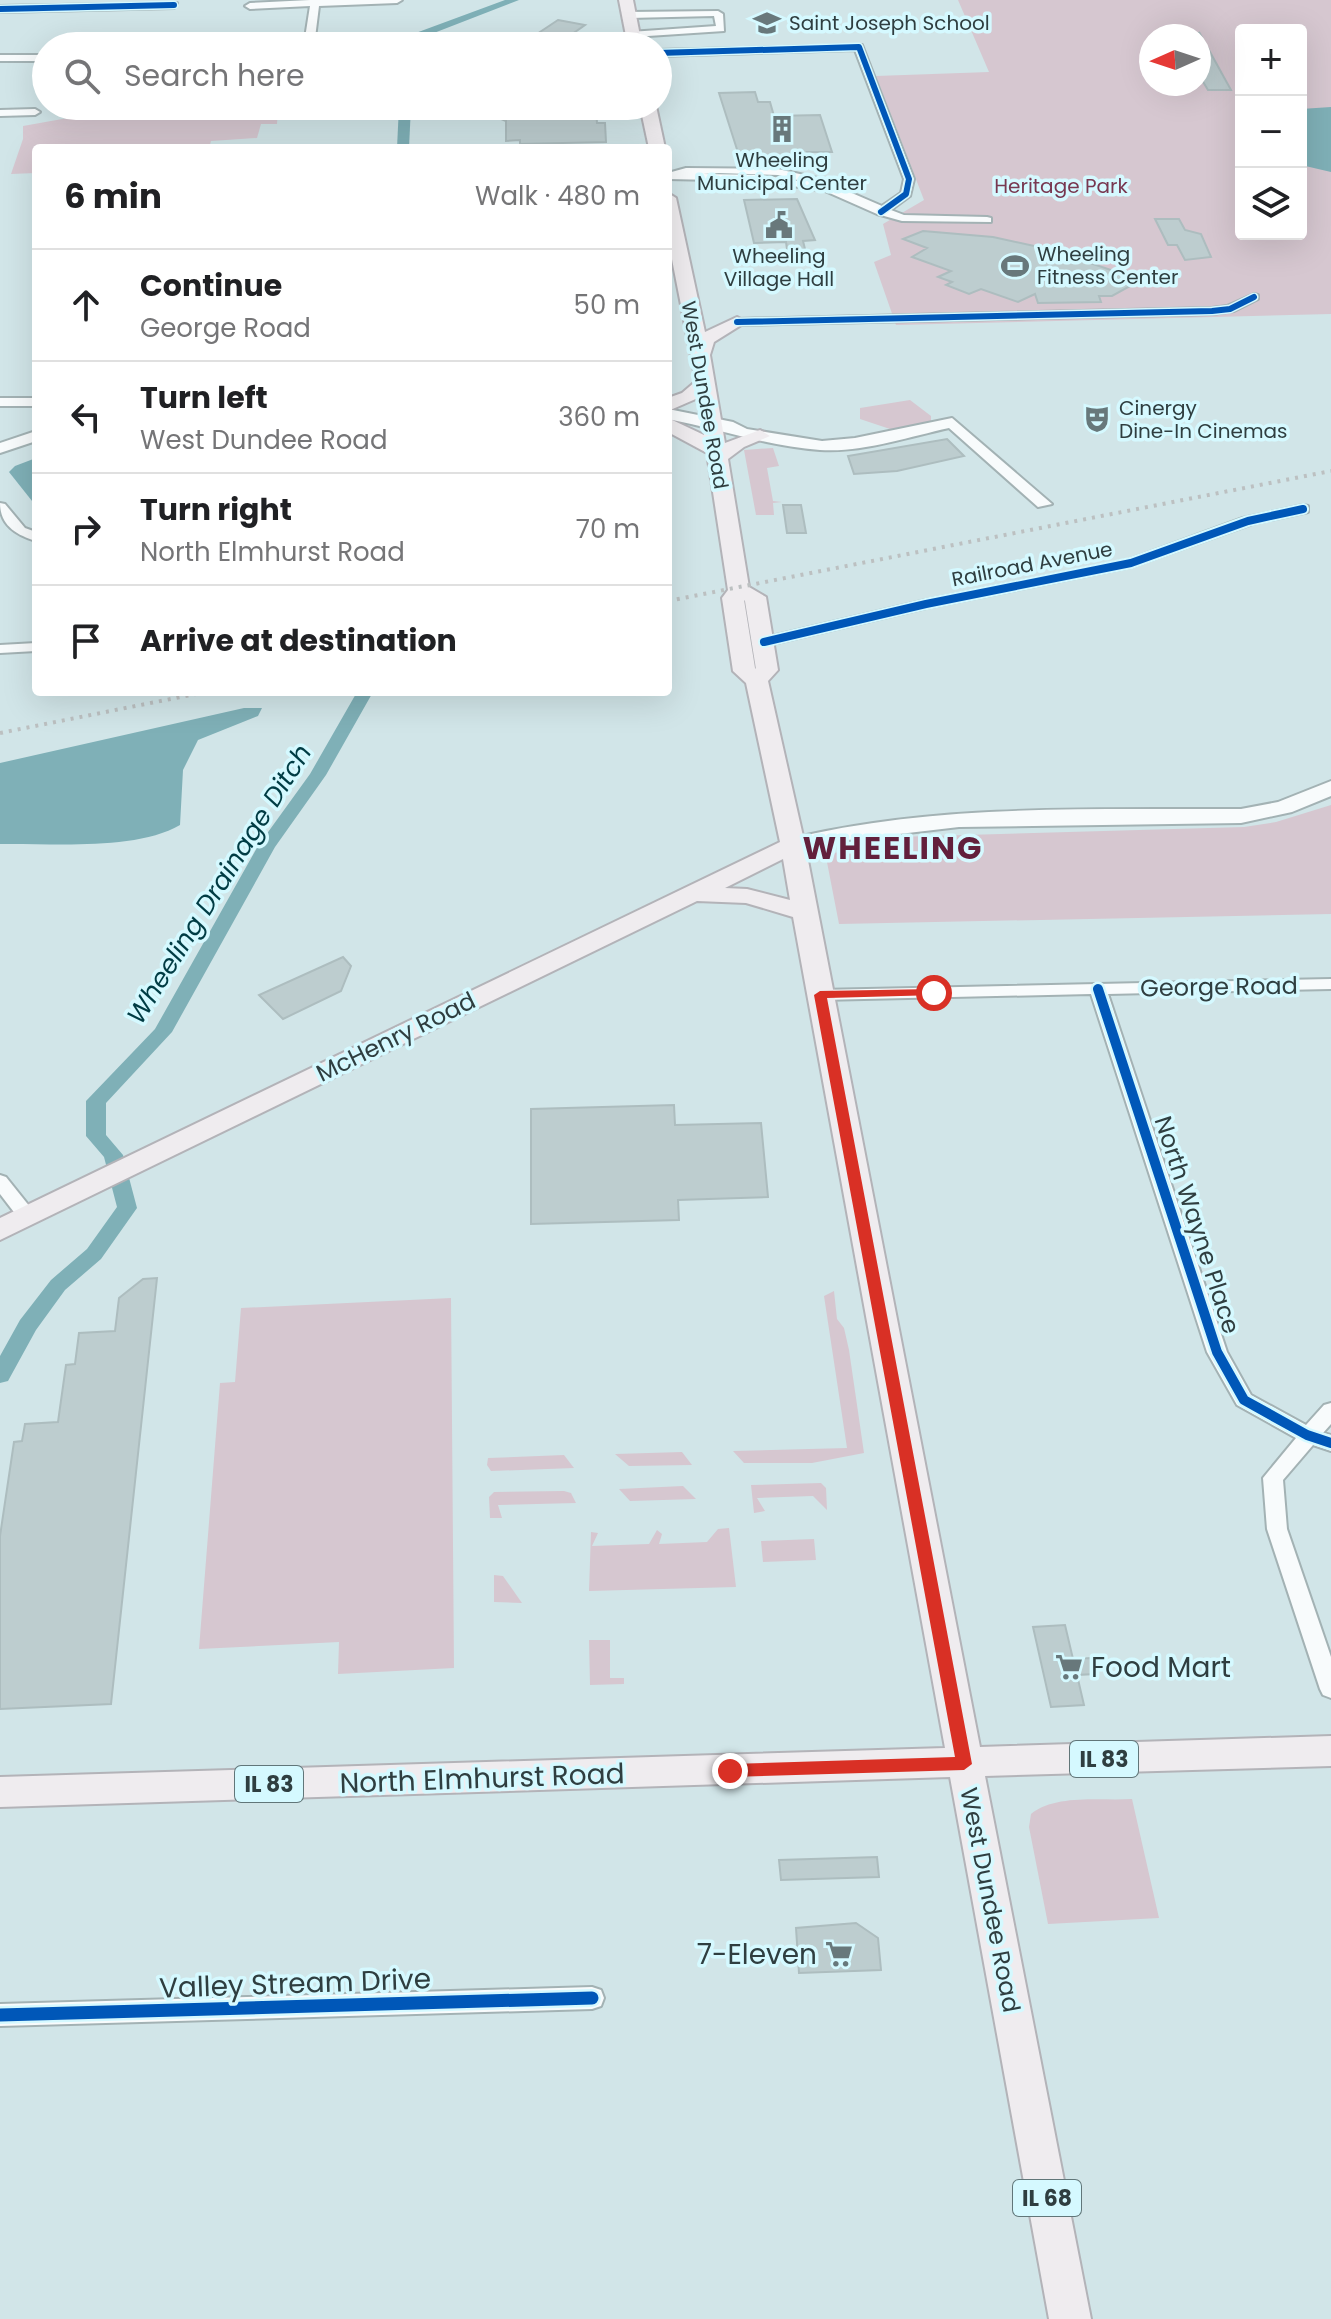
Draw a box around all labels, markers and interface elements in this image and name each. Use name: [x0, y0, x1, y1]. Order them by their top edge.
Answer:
school or university icon: Saint Joseph School: [752, 8, 782, 38]
place label: Saint Joseph School: [789, 9, 990, 37]
north arrow: [1139, 24, 1211, 96]
map controls: [1235, 24, 1307, 240]
button: +: [1235, 24, 1307, 96]
search box: [32, 32, 672, 120]
icon: search: [60, 54, 104, 98]
text: Search here: [124, 54, 305, 97]
button: −: [1235, 96, 1307, 168]
building icon: Wheeling Municipal Center: [767, 114, 797, 144]
place label: Wheeling Municipal Center: [697, 146, 867, 197]
button: layers: [1235, 168, 1307, 240]
text: 6 min: [64, 172, 162, 220]
park label: Heritage Park: [994, 172, 1128, 200]
text: Walk · 480 m: [475, 178, 640, 214]
public building icon: Wheeling Village Hall: [764, 210, 794, 240]
place label: Wheeling Fitness Center: [1037, 240, 1178, 291]
place label: Wheeling Village Hall: [724, 242, 834, 293]
sports icon: Wheeling Fitness Center: [1000, 251, 1030, 281]
text: Continue: [140, 264, 282, 307]
icon: ahead: [64, 283, 108, 327]
text: 50 m: [574, 287, 640, 323]
street label: West Dundee Road: [675, 299, 735, 491]
text: George Road: [140, 310, 311, 346]
text: Turn left: [140, 376, 268, 419]
place label: Cinergy Dine-In Cinemas: [1119, 394, 1287, 445]
icon: left: [64, 395, 108, 439]
text: 360 m: [558, 399, 640, 435]
theatre icon: Cinergy Dine-In Cinemas: [1082, 404, 1112, 434]
text: West Dundee Road: [140, 422, 388, 458]
text: Turn right: [140, 488, 292, 531]
icon: right: [64, 507, 108, 551]
text: 70 m: [576, 511, 640, 547]
text: North Elmhurst Road: [140, 534, 405, 570]
street label: Railroad Avenue: [949, 535, 1115, 593]
icon: arrive: [64, 619, 108, 663]
text: Arrive at destination: [140, 619, 457, 662]
water label: Wheeling Drainage Ditch: [118, 737, 320, 1031]
district label: WHEELING: [803, 825, 983, 870]
street label: George Road: [1140, 969, 1298, 1004]
route start: [916, 975, 952, 1011]
street label: McHenry Road: [311, 984, 481, 1089]
street label: North Wayne Place: [1147, 1112, 1248, 1338]
place label: Food Mart: [1091, 1648, 1231, 1687]
supermarket icon: Food Mart: [1054, 1652, 1084, 1682]
road number: IL 83: [1070, 1741, 1138, 1777]
route end: [712, 1753, 748, 1789]
street label: North Elmhurst Road: [339, 1754, 625, 1803]
road number: IL 83: [235, 1766, 303, 1802]
street label: West Dundee Road: [952, 1785, 1028, 2015]
place label: 7-Eleven: [697, 1935, 817, 1974]
supermarket icon: 7-Eleven: [824, 1939, 854, 1969]
street label: Valley Stream Drive: [158, 1959, 432, 2008]
road number: IL 68: [1013, 2180, 1081, 2216]

